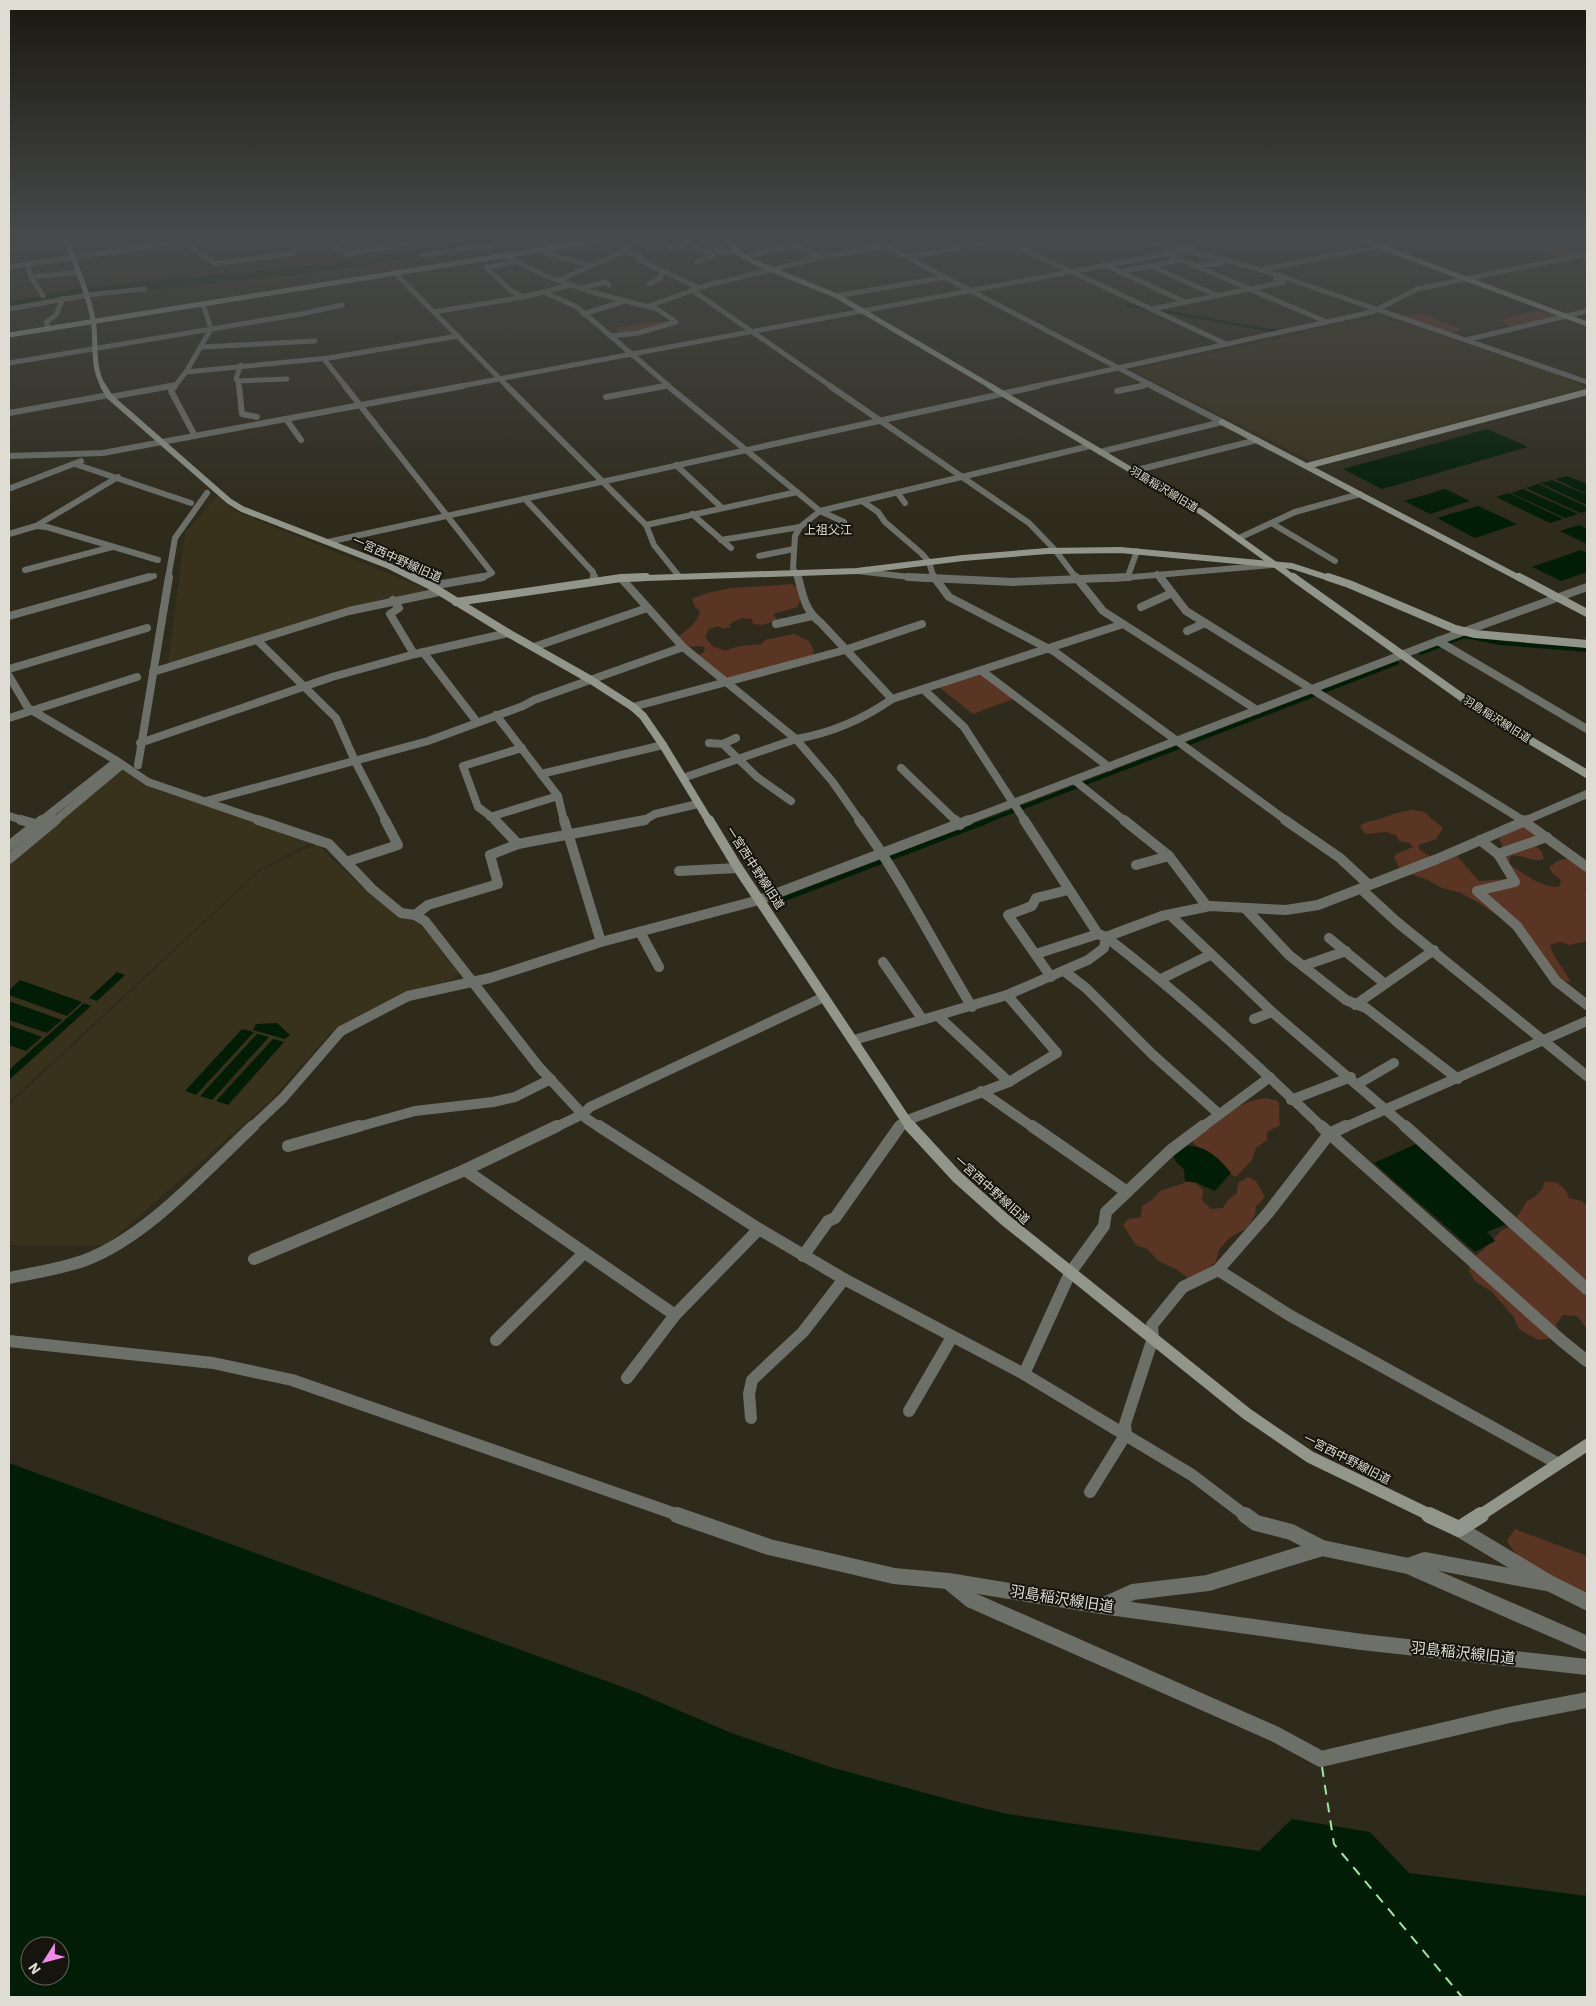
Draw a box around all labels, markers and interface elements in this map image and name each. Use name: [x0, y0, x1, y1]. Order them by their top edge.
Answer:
street label: 羽島稲沢線旧道: [1127, 463, 1201, 515]
district label: 上祖父江: [804, 522, 852, 537]
street label: 一宮西中野線旧道: [350, 532, 444, 585]
street label: 羽島稲沢線旧道: [1461, 693, 1533, 745]
street label: 一宮西中野線旧道: [723, 823, 788, 912]
street label: 一宮西中野線旧道: [952, 1152, 1033, 1227]
street label: 一宮西中野線旧道: [1301, 1430, 1393, 1487]
street label: 羽島稲沢線旧道: [1009, 1581, 1115, 1616]
street label: 羽島稲沢線旧道: [1410, 1638, 1516, 1667]
north arrow: [20, 1936, 70, 1986]
text: N: [24, 1959, 45, 1978]

